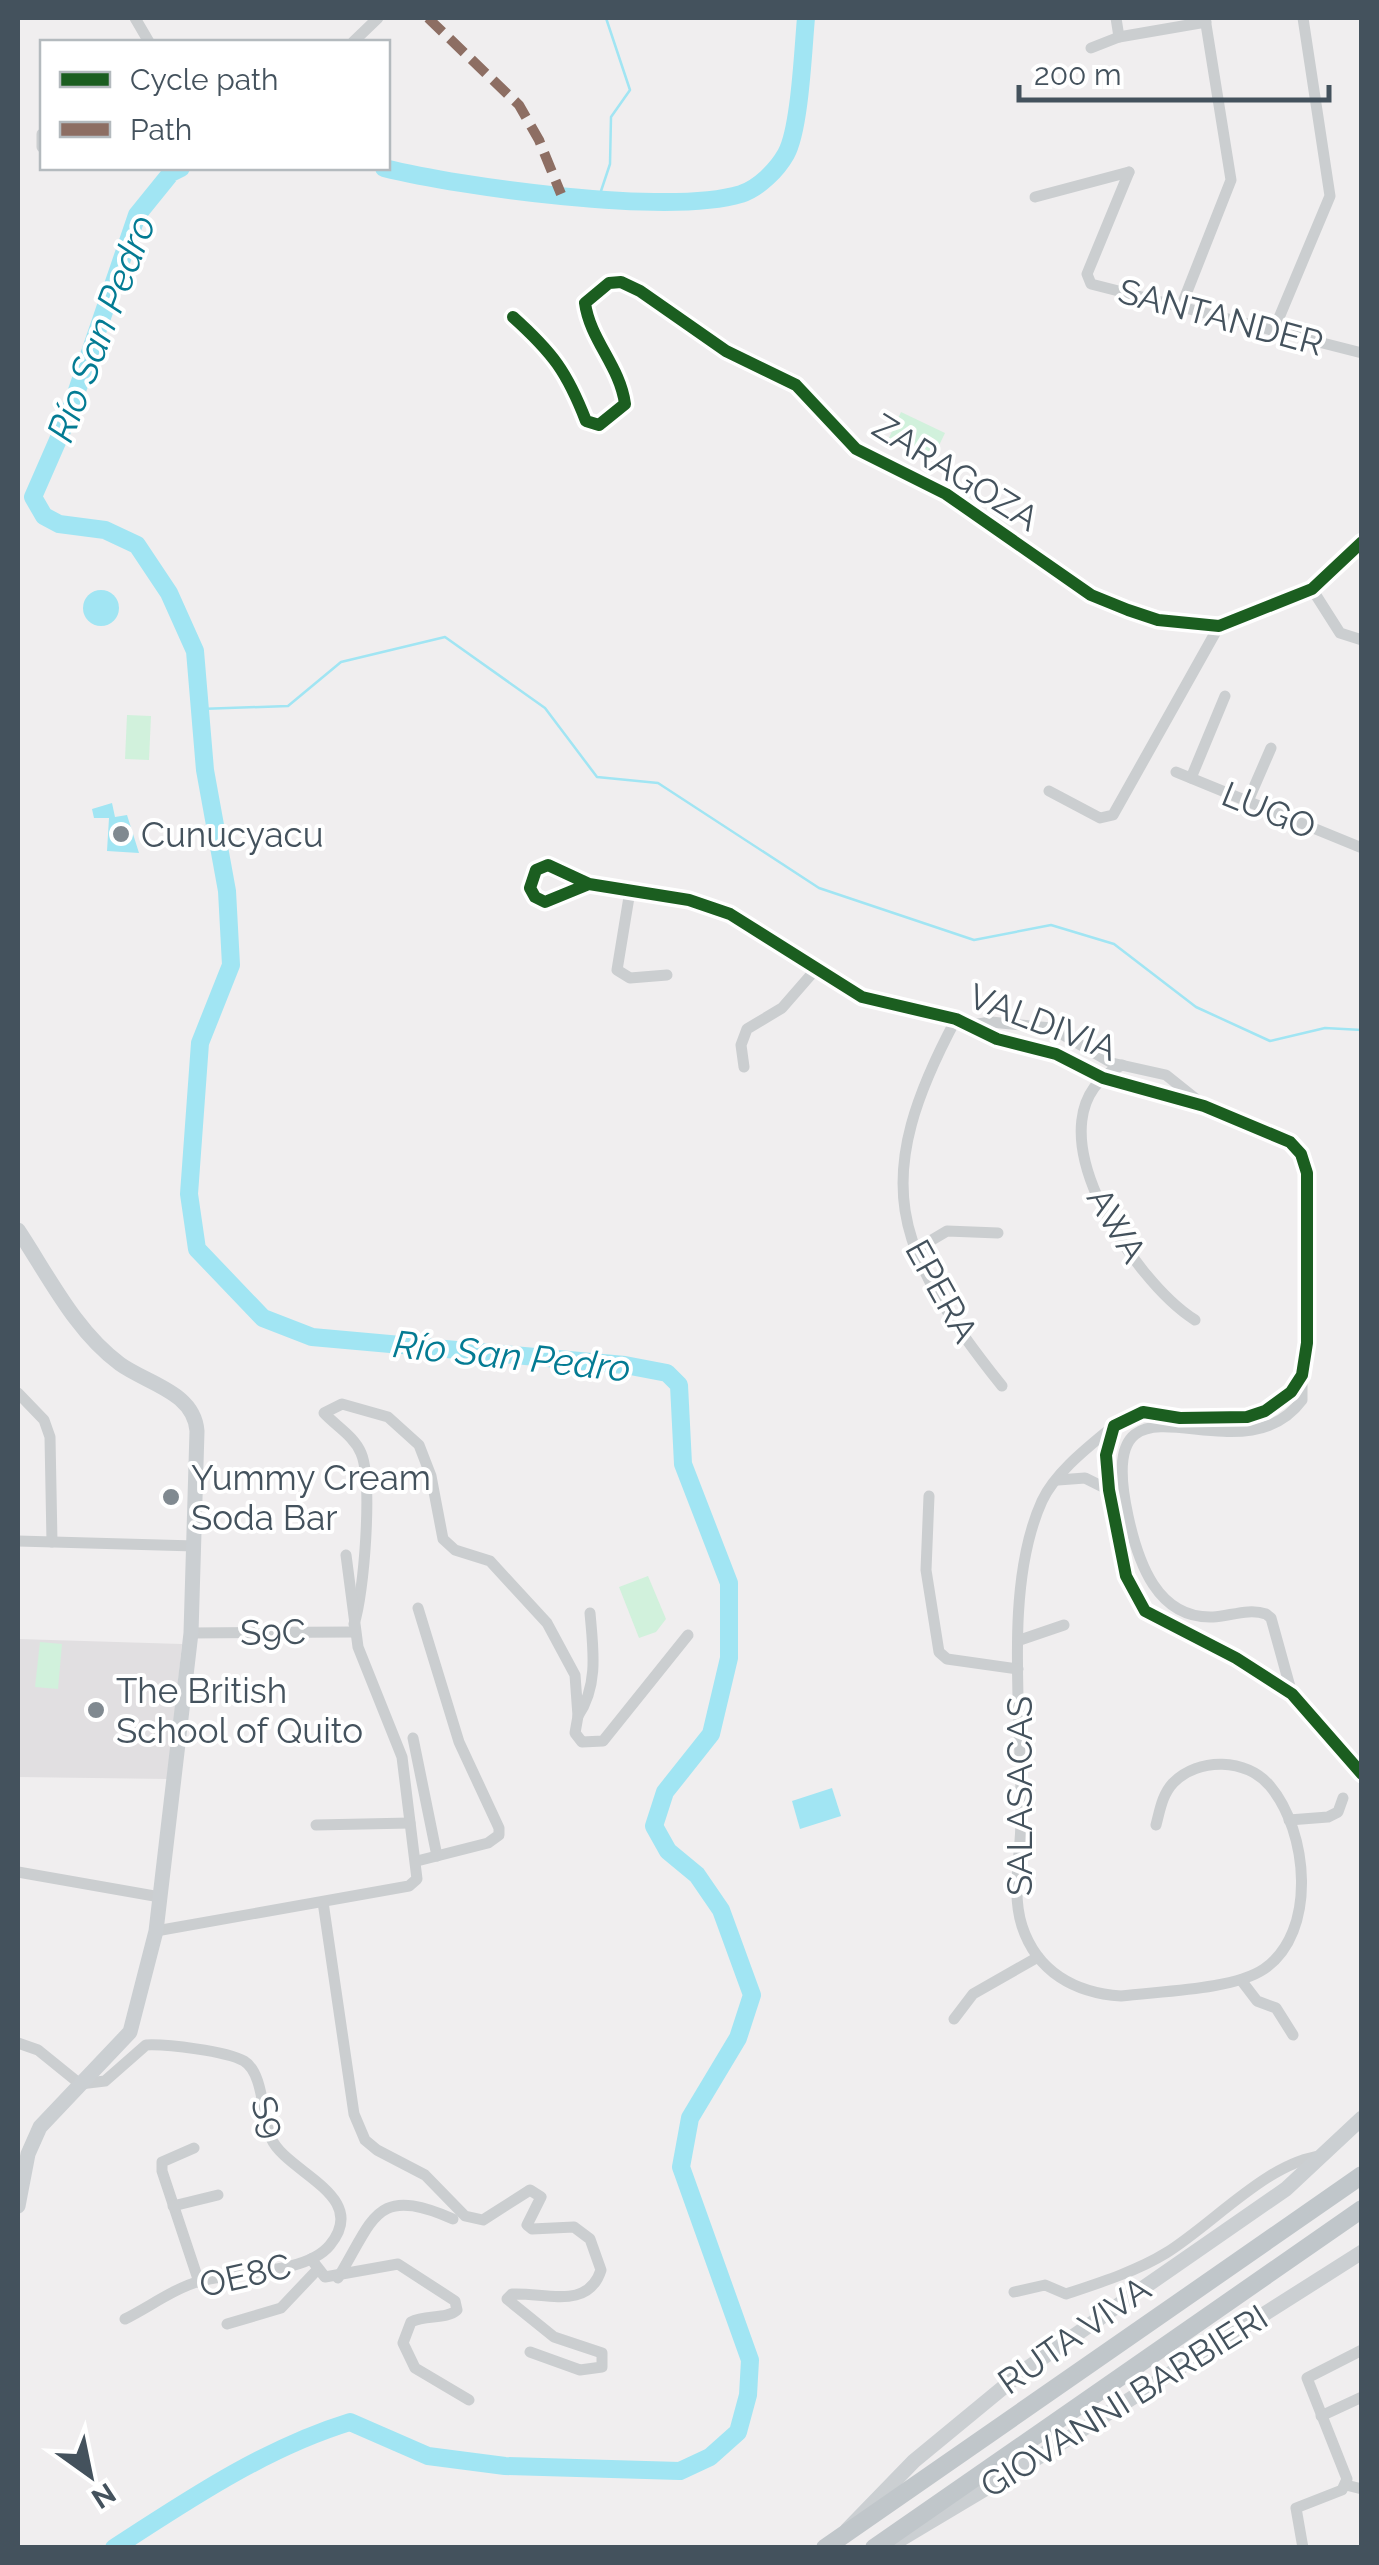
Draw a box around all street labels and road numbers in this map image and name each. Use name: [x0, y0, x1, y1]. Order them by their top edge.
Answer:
street label: SANTANDER: [1114, 270, 1328, 364]
street label: ZARAGOZA: [866, 405, 1047, 539]
street label: LUGO: [1216, 773, 1322, 847]
street label: VALDIVIA: [963, 975, 1123, 1069]
street label: AWA: [1079, 1180, 1155, 1270]
street label: EPERA: [897, 1233, 987, 1350]
street label: S9C: [240, 1611, 306, 1653]
street label: SALASACAS: [999, 1696, 1040, 1896]
street label: S9: [243, 2090, 295, 2144]
street label: OE8C: [195, 2245, 295, 2305]
street label: RUTA VIVA: [990, 2267, 1158, 2402]
street label: GIOVANNI BARBIERI: [973, 2296, 1275, 2506]

